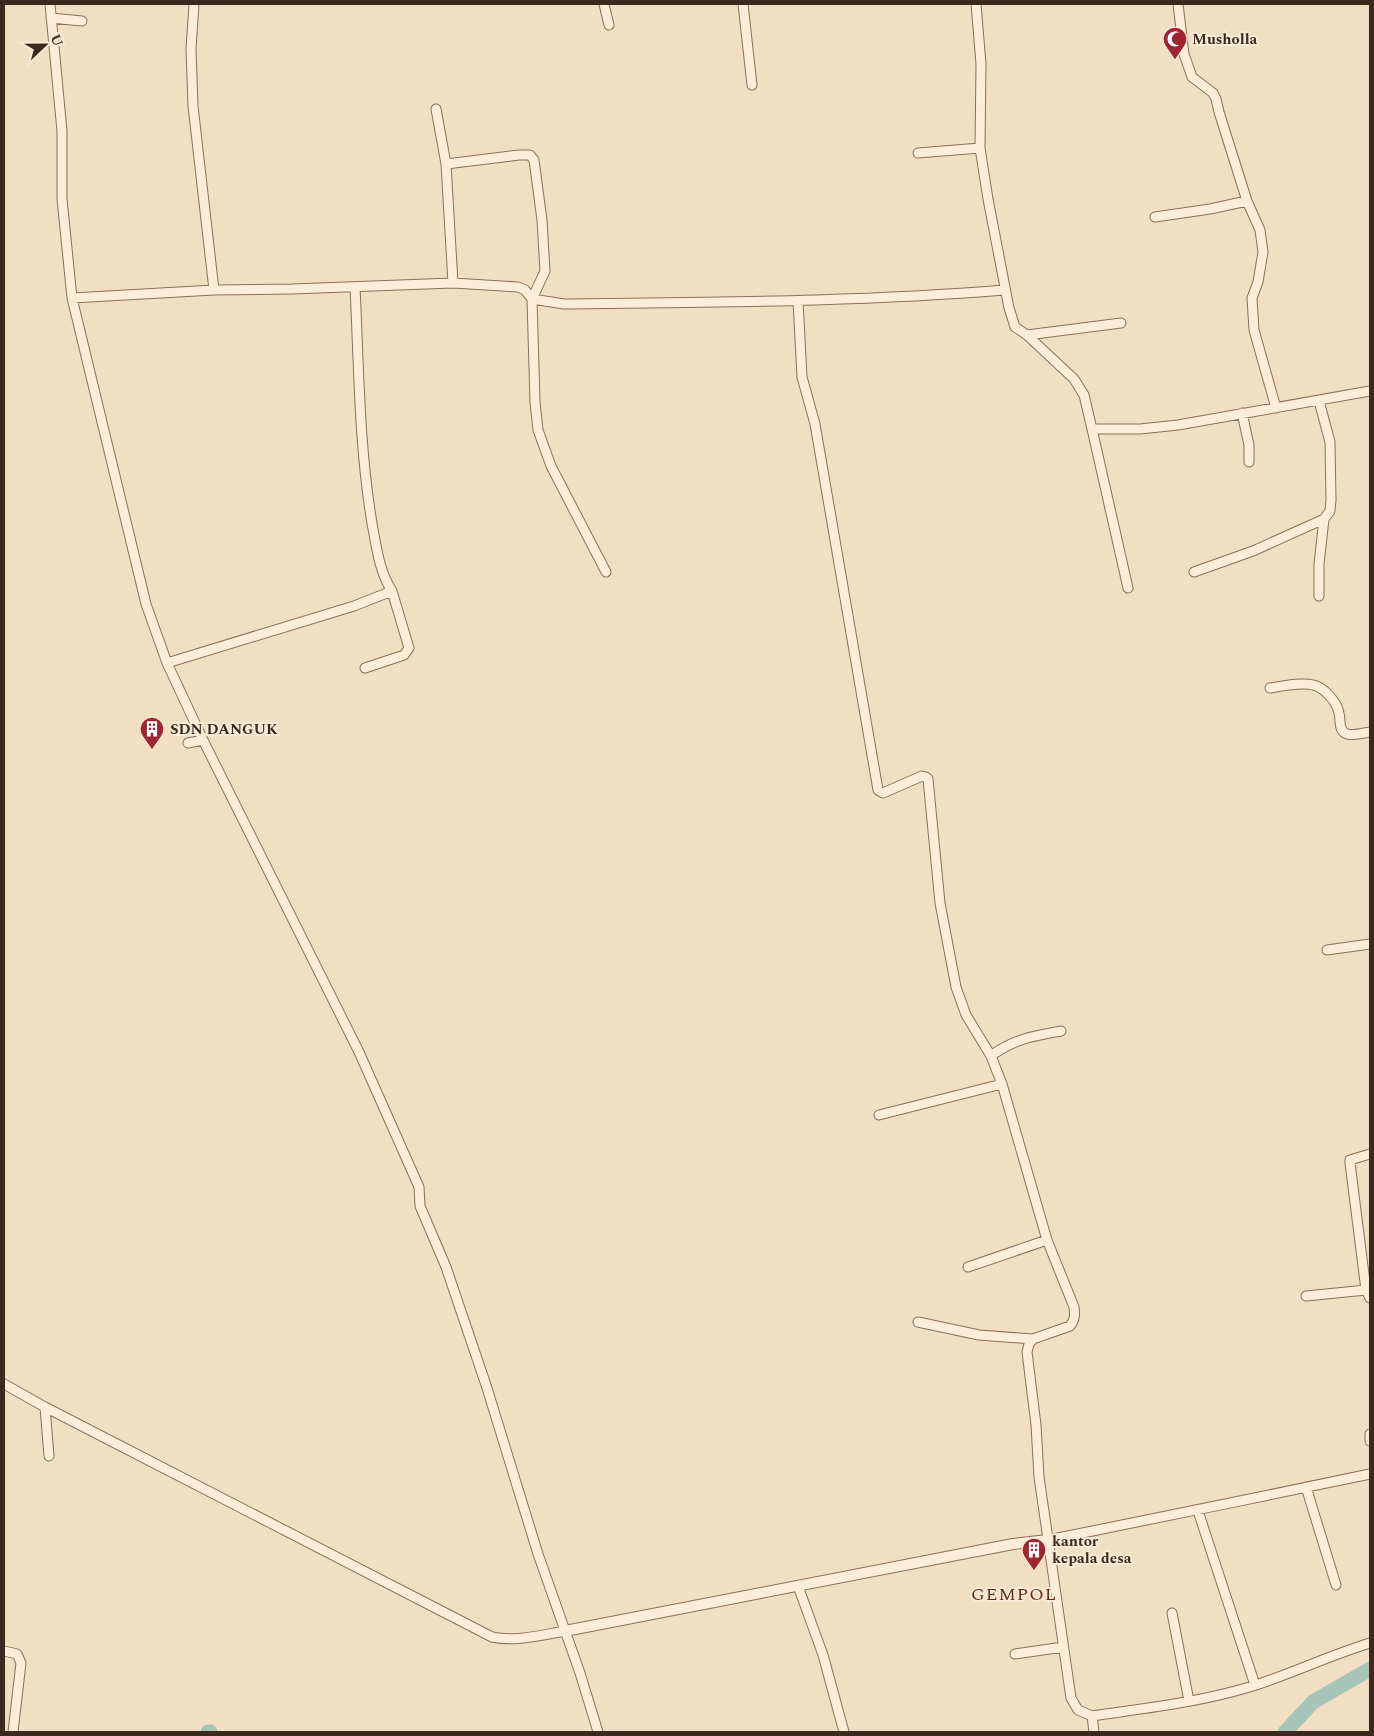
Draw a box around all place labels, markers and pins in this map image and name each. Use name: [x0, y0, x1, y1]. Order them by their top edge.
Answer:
mosque icon: Musholla: [1162, 26, 1188, 60]
place label: Musholla: [1192, 28, 1258, 51]
building icon: SDN DANGUK: [139, 716, 165, 750]
place label: SDN DANGUK: [170, 718, 278, 741]
place label: kantor kepala desa: [1052, 1530, 1132, 1570]
building icon: kantor kepala desa: [1021, 1537, 1047, 1571]

